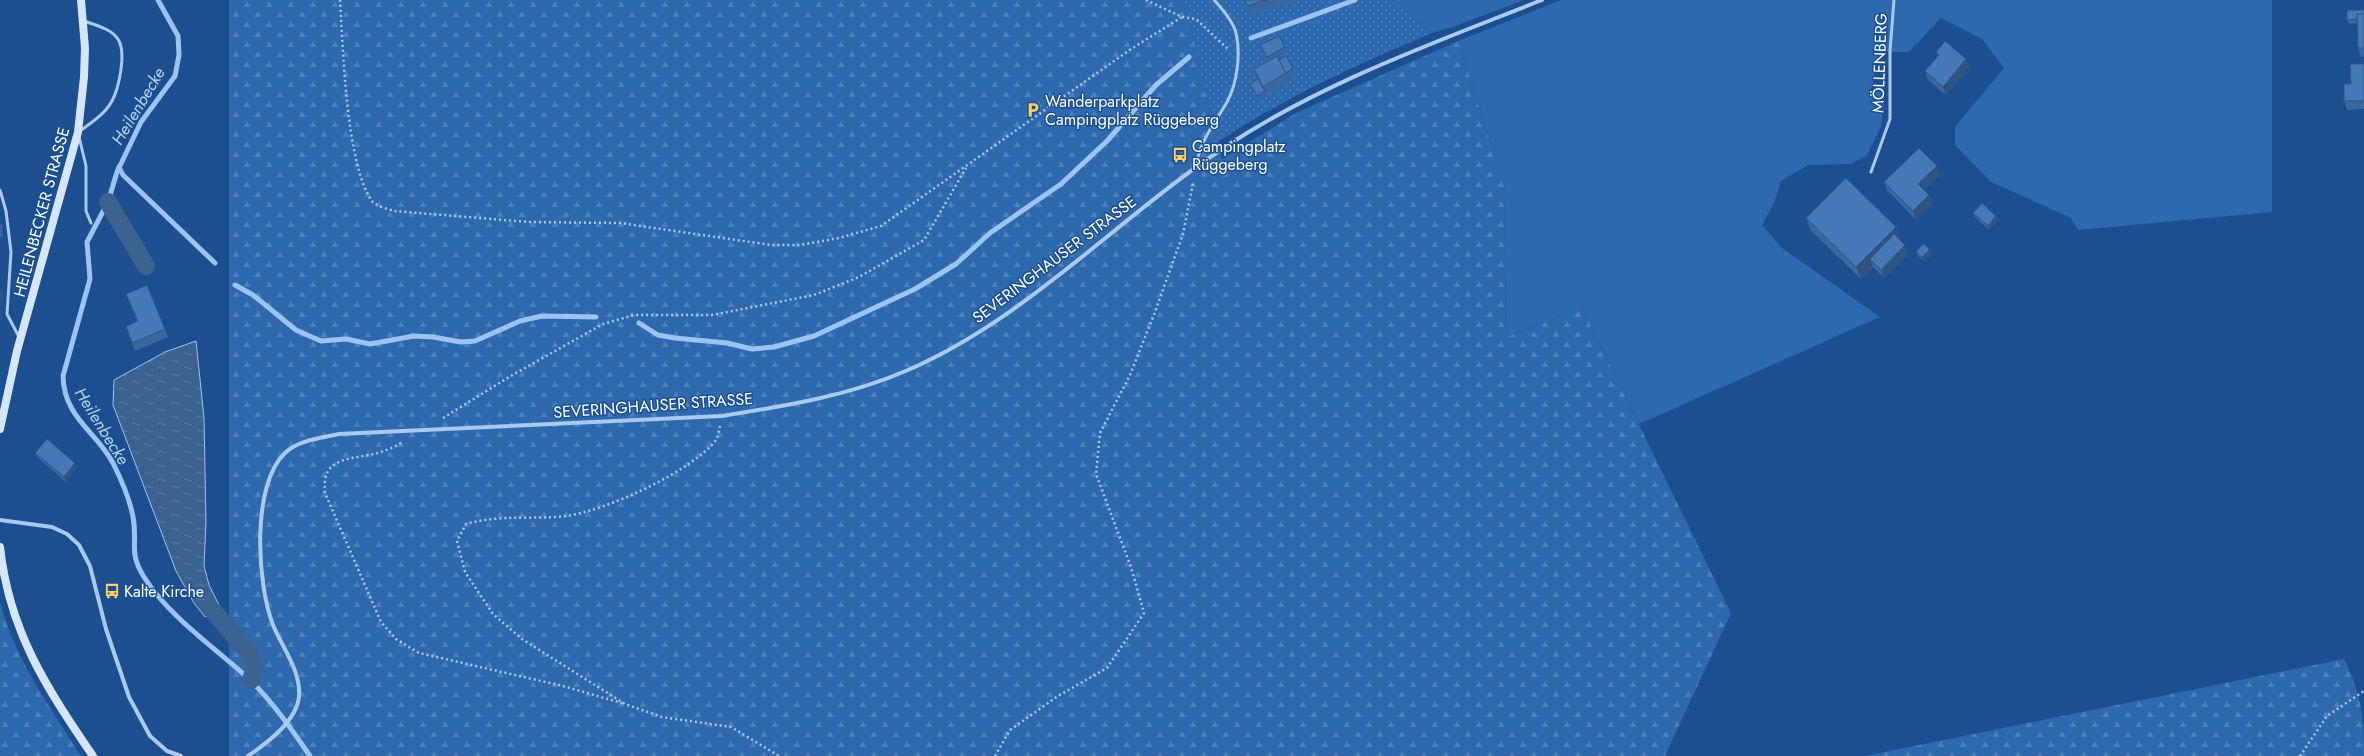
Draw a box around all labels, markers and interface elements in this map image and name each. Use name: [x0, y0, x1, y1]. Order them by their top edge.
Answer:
street label: MÖLLENBERG: [1866, 12, 1893, 114]
water label: Heilenbecke: [105, 62, 171, 149]
place label: Wanderparkplatz Campingplatz Rüggeberg: [1045, 90, 1219, 131]
parking icon: Wanderparkplatz Campingplatz Rüggeberg: [1024, 101, 1042, 119]
street label: HEILENBECKER STRASSE: [8, 125, 75, 300]
place label: Campingplatz Rüggeberg: [1192, 135, 1286, 176]
bus stop icon: Campingplatz Rüggeberg: [1171, 146, 1189, 164]
street label: SEVERINGHAUSER STRASSE: [968, 190, 1141, 329]
water label: Heilenbecke: [69, 383, 135, 470]
street label: SEVERINGHAUSER STRASSE: [552, 387, 754, 424]
place label: Kalte Kirche: [124, 580, 204, 603]
bus stop icon: Kalte Kirche: [103, 582, 121, 600]

